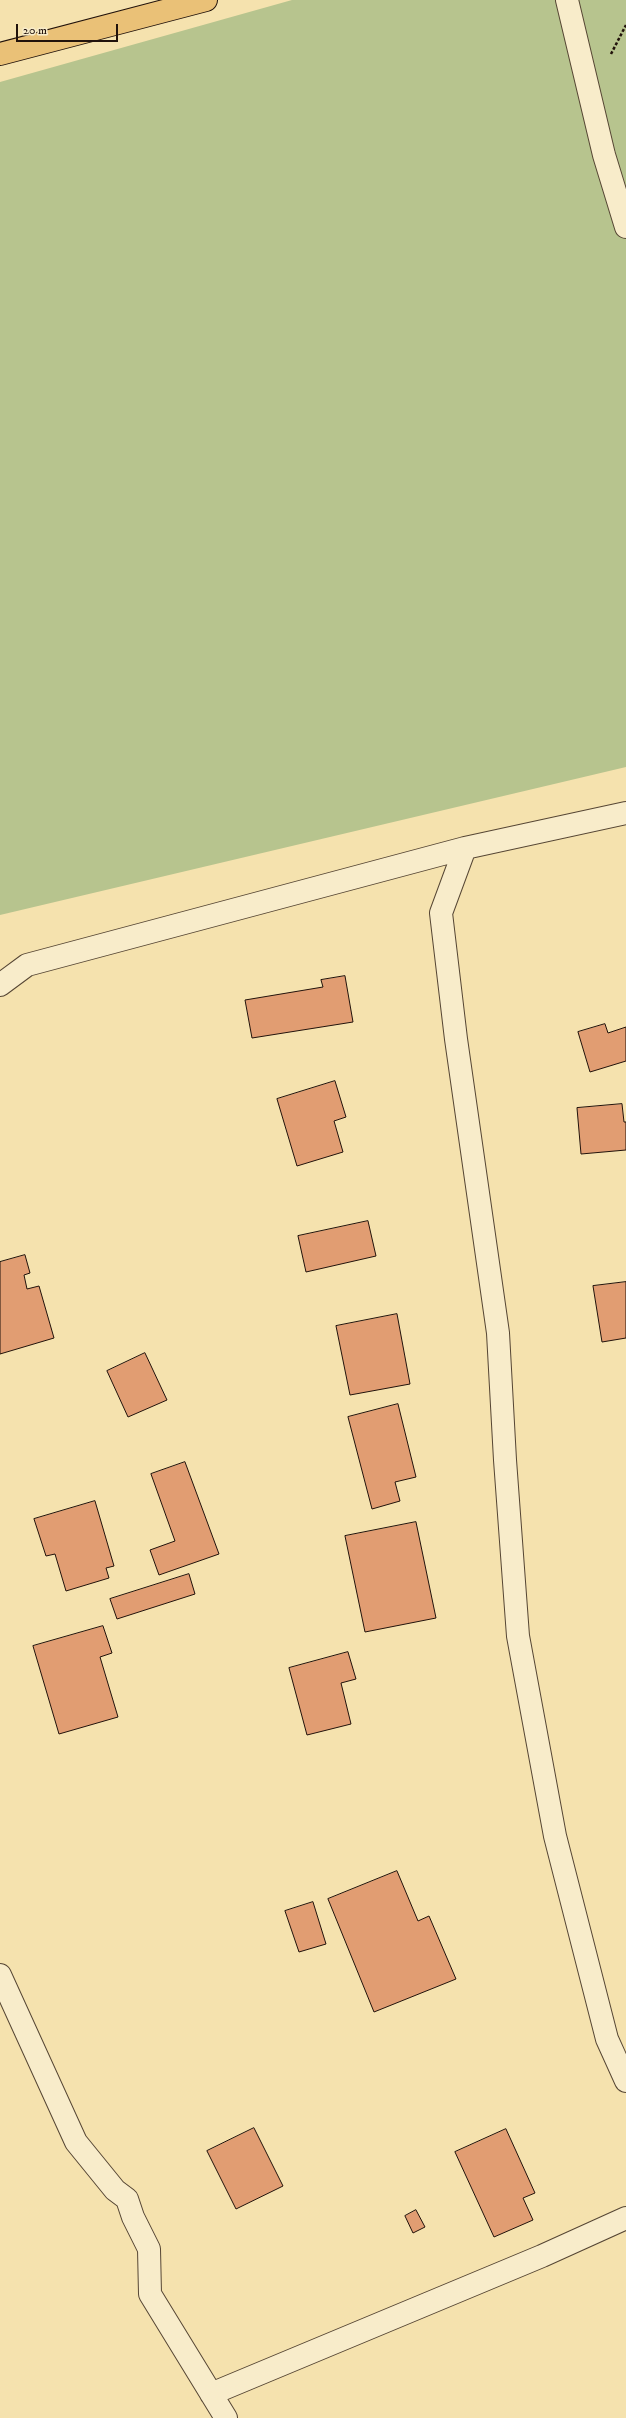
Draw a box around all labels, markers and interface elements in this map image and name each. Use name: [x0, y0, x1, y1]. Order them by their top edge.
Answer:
scale bar: [18, 16, 120, 42]
text: 20 m: [23, 23, 47, 38]

